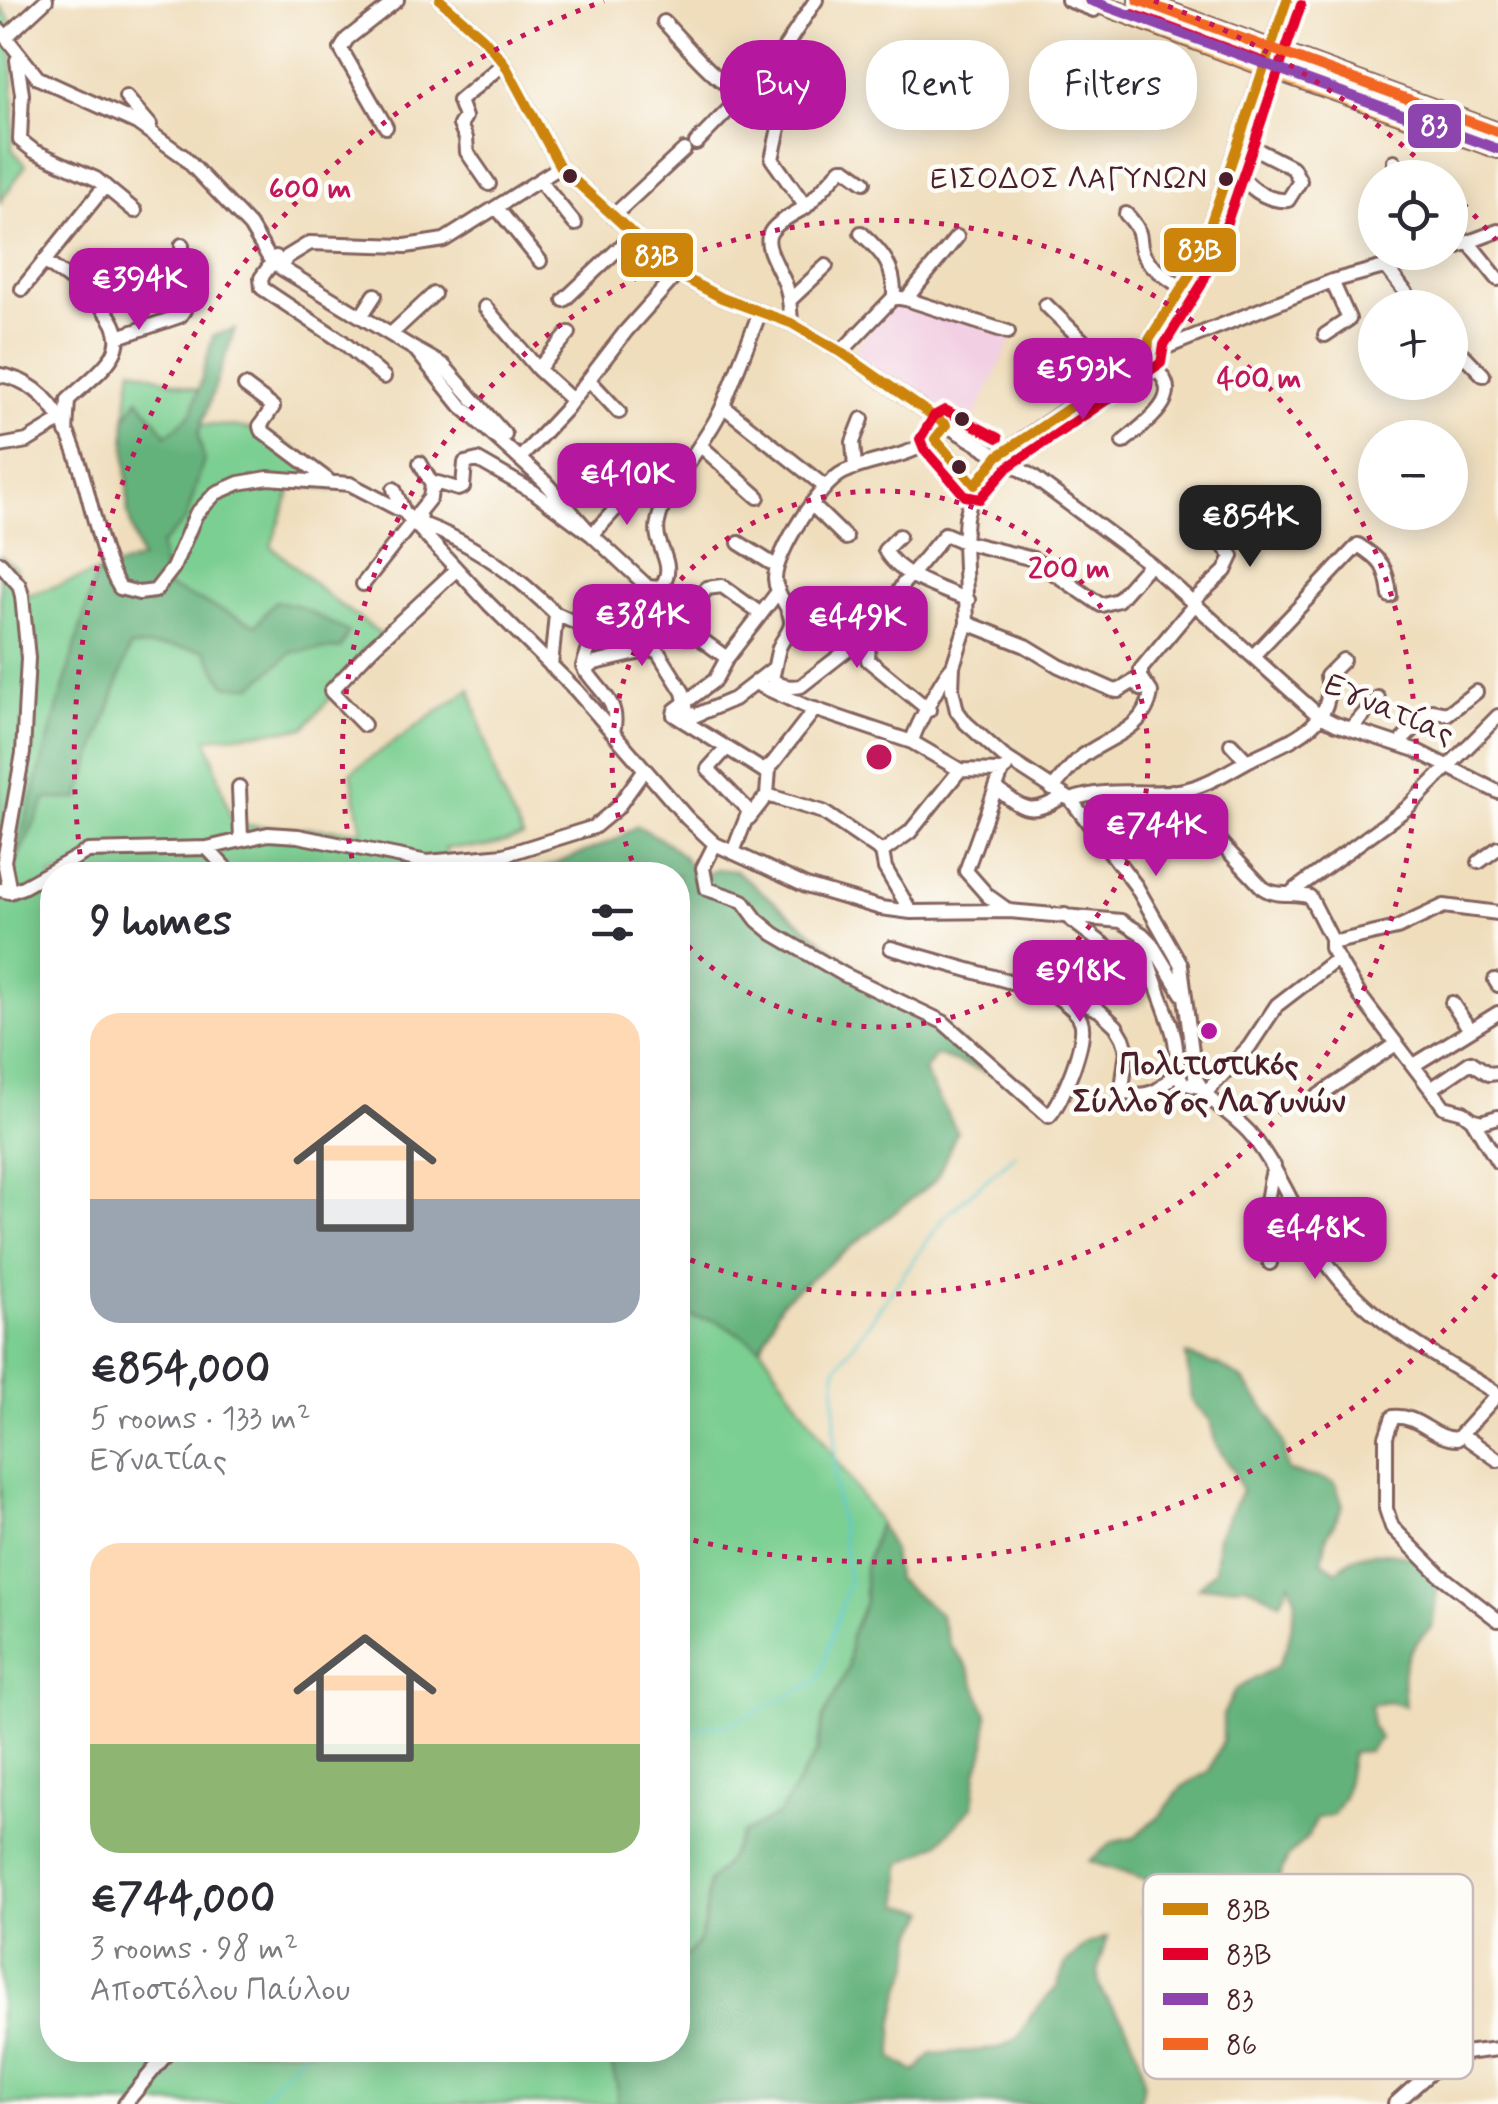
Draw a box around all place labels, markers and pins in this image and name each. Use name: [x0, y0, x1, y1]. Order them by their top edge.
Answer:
place label: ΕΙΣΟΔΟΣ ΛΑΓΥΝΩΝ: [930, 160, 1207, 199]
unlabelled marker: [560, 166, 580, 186]
marker: ΕΙΣΟΔΟΣ ΛΑΓΥΝΩΝ: [1216, 169, 1236, 189]
pin: €394K: [69, 248, 209, 333]
pin: €593K: [1013, 338, 1153, 423]
unlabelled marker: [952, 409, 972, 429]
pin: €410K: [557, 443, 697, 528]
unlabelled marker: [949, 457, 969, 477]
pin: €854K: [1180, 485, 1320, 570]
pin: €384K: [572, 584, 712, 669]
pin: €449K: [787, 586, 927, 671]
centre of rings: [861, 739, 897, 775]
pin: €744K: [1086, 794, 1226, 879]
pin: €918K: [1010, 940, 1150, 1025]
marker: Πολιτιστικός Σύλλογος Λαγυνών: [1198, 1020, 1220, 1042]
place label: Πολιτιστικός Σύλλογος Λαγυνών: [1073, 1045, 1345, 1124]
pin: €448K: [1245, 1197, 1385, 1282]

